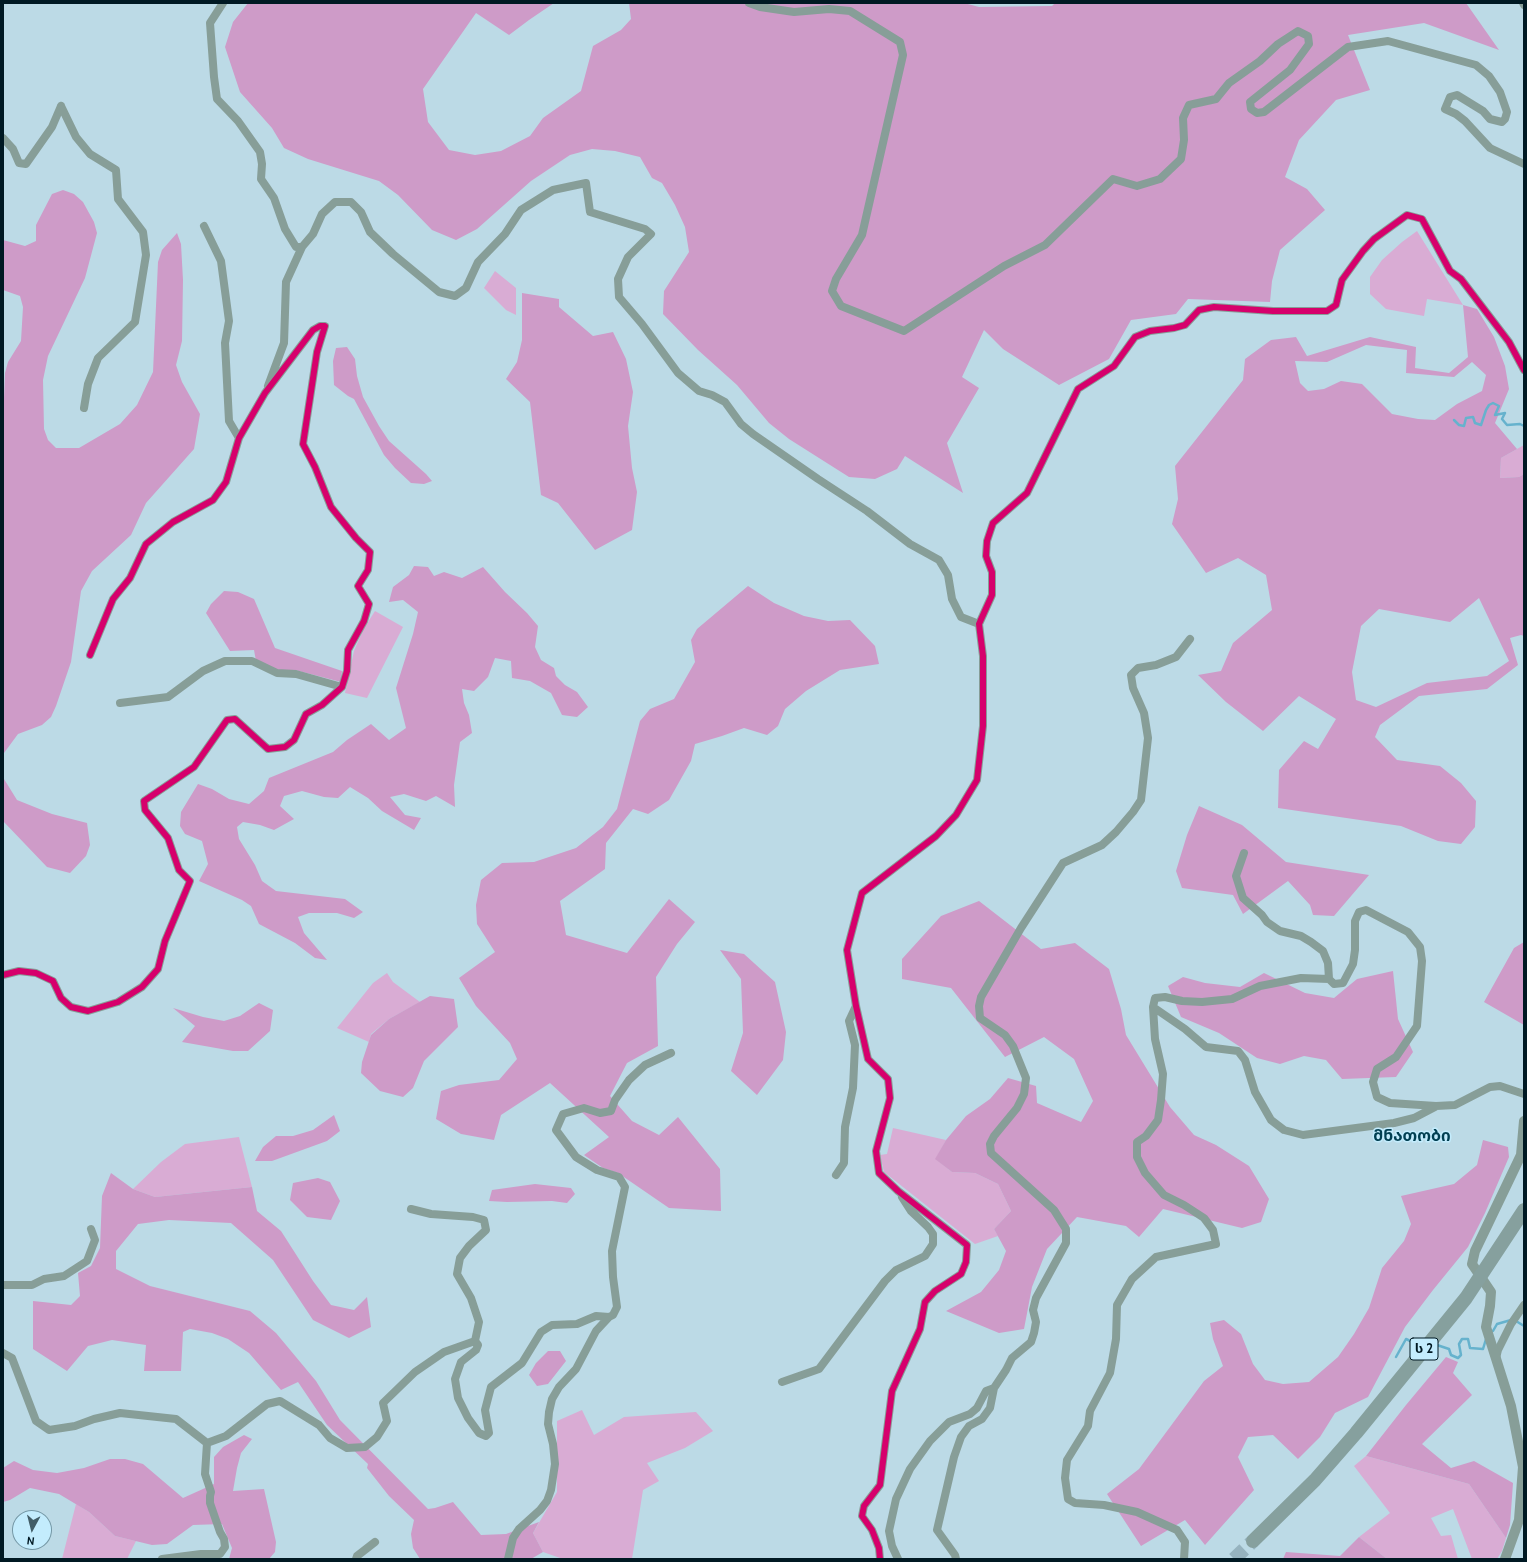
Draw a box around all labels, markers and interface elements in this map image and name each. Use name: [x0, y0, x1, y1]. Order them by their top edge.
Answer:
district label: მნათობი: [1373, 1126, 1451, 1146]
road number: ს 2: [1410, 1338, 1438, 1360]
north arrow: [12, 1510, 52, 1550]
text: N: [26, 1533, 35, 1548]

